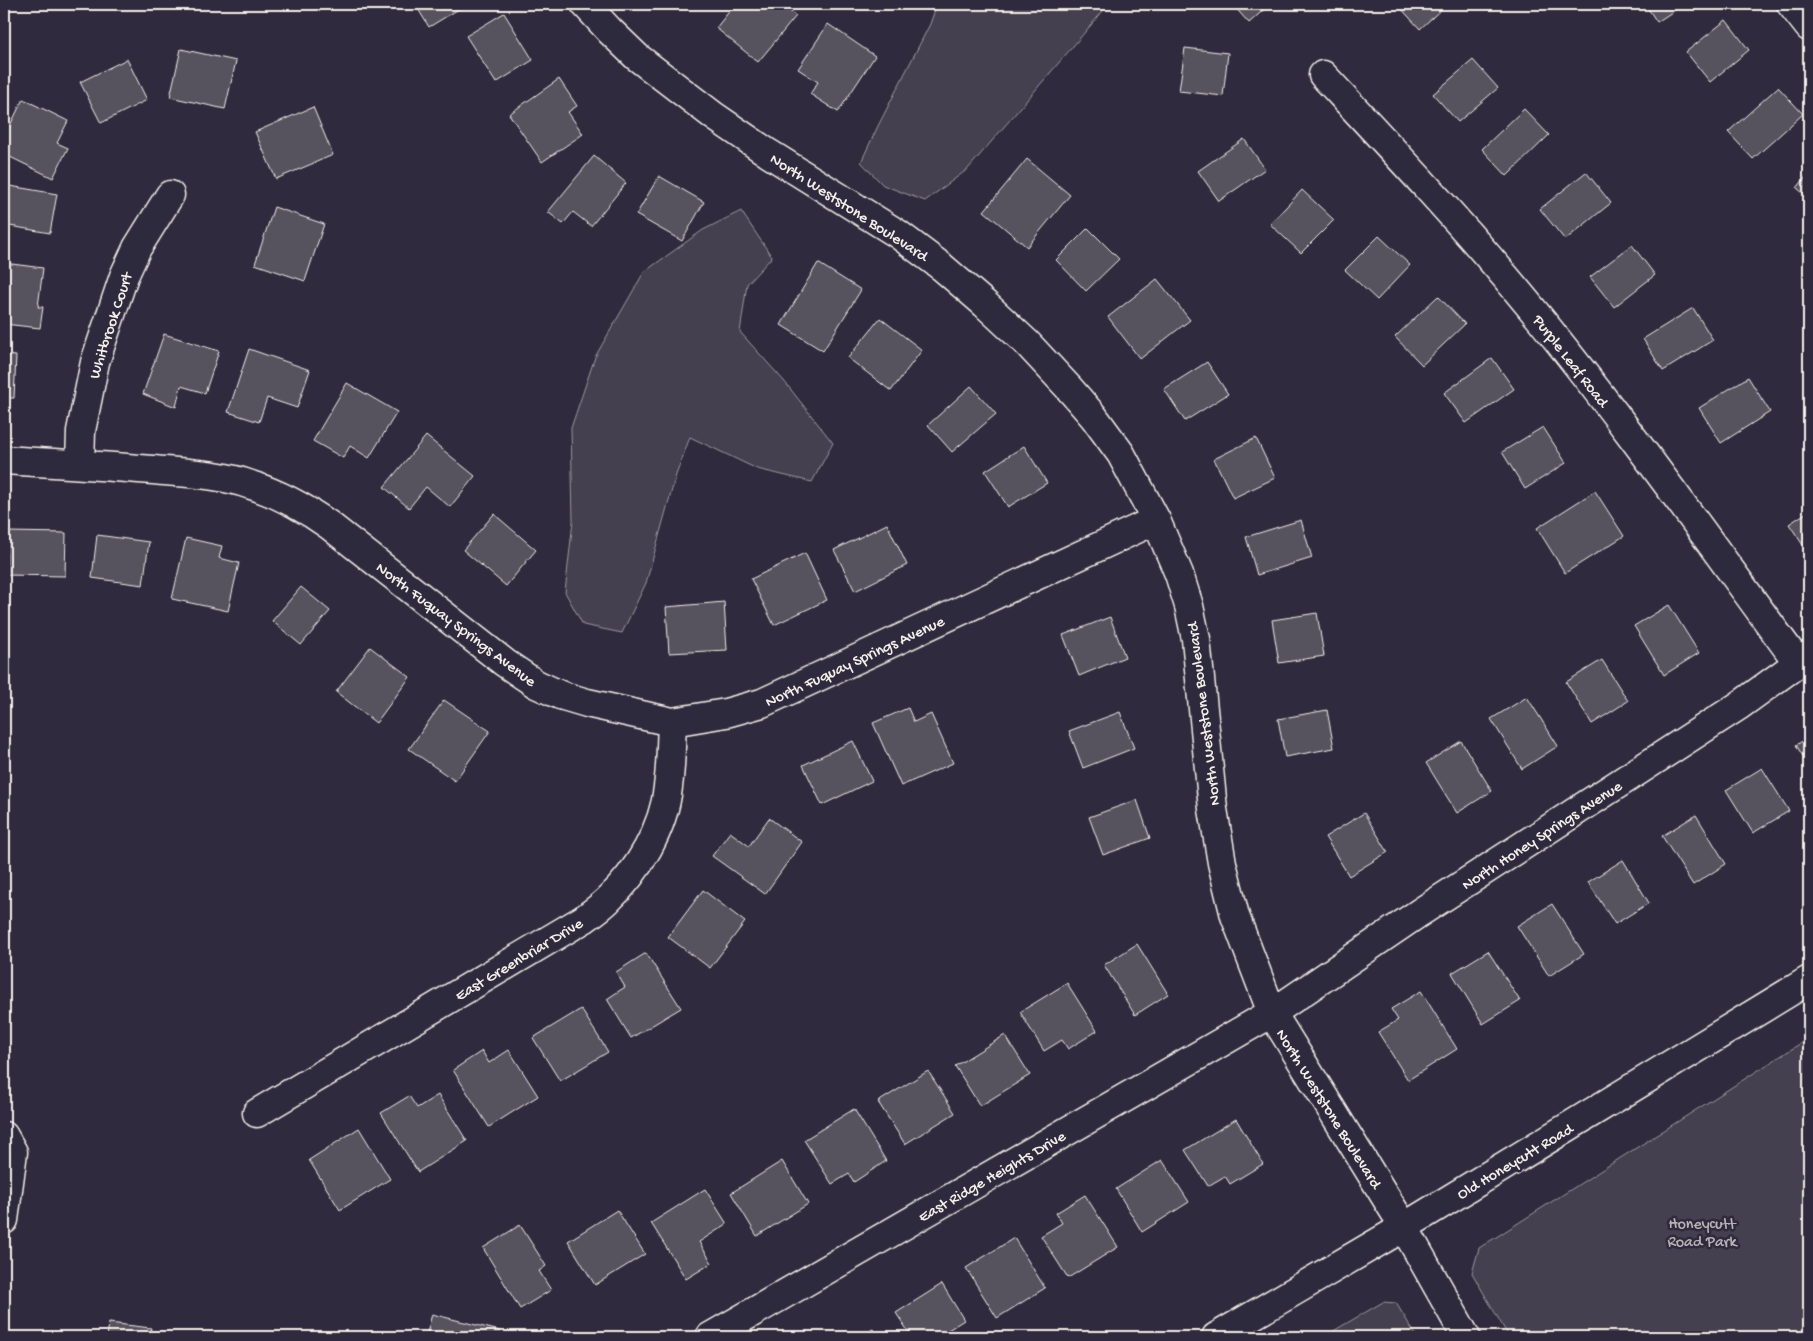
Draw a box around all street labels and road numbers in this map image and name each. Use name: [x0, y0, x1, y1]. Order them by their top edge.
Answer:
street label: North Weststone Boulevard: [765, 151, 932, 268]
street label: Whitbrook Court: [86, 269, 139, 382]
street label: Purple Leaf Road: [1527, 311, 1612, 413]
street label: North Fuquay Springs Avenue: [371, 559, 539, 693]
street label: North Fuquay Springs Avenue: [763, 613, 949, 713]
street label: North Weststone Boulevard: [1185, 619, 1226, 806]
street label: North Honey Springs Avenue: [1459, 778, 1627, 896]
street label: East Greenbriar Drive: [452, 915, 588, 1007]
street label: North Weststone Boulevard: [1270, 1026, 1385, 1195]
street label: Old Honeycutt Road: [1454, 1120, 1579, 1205]
street label: East Ridge Heights Drive: [916, 1128, 1070, 1228]

